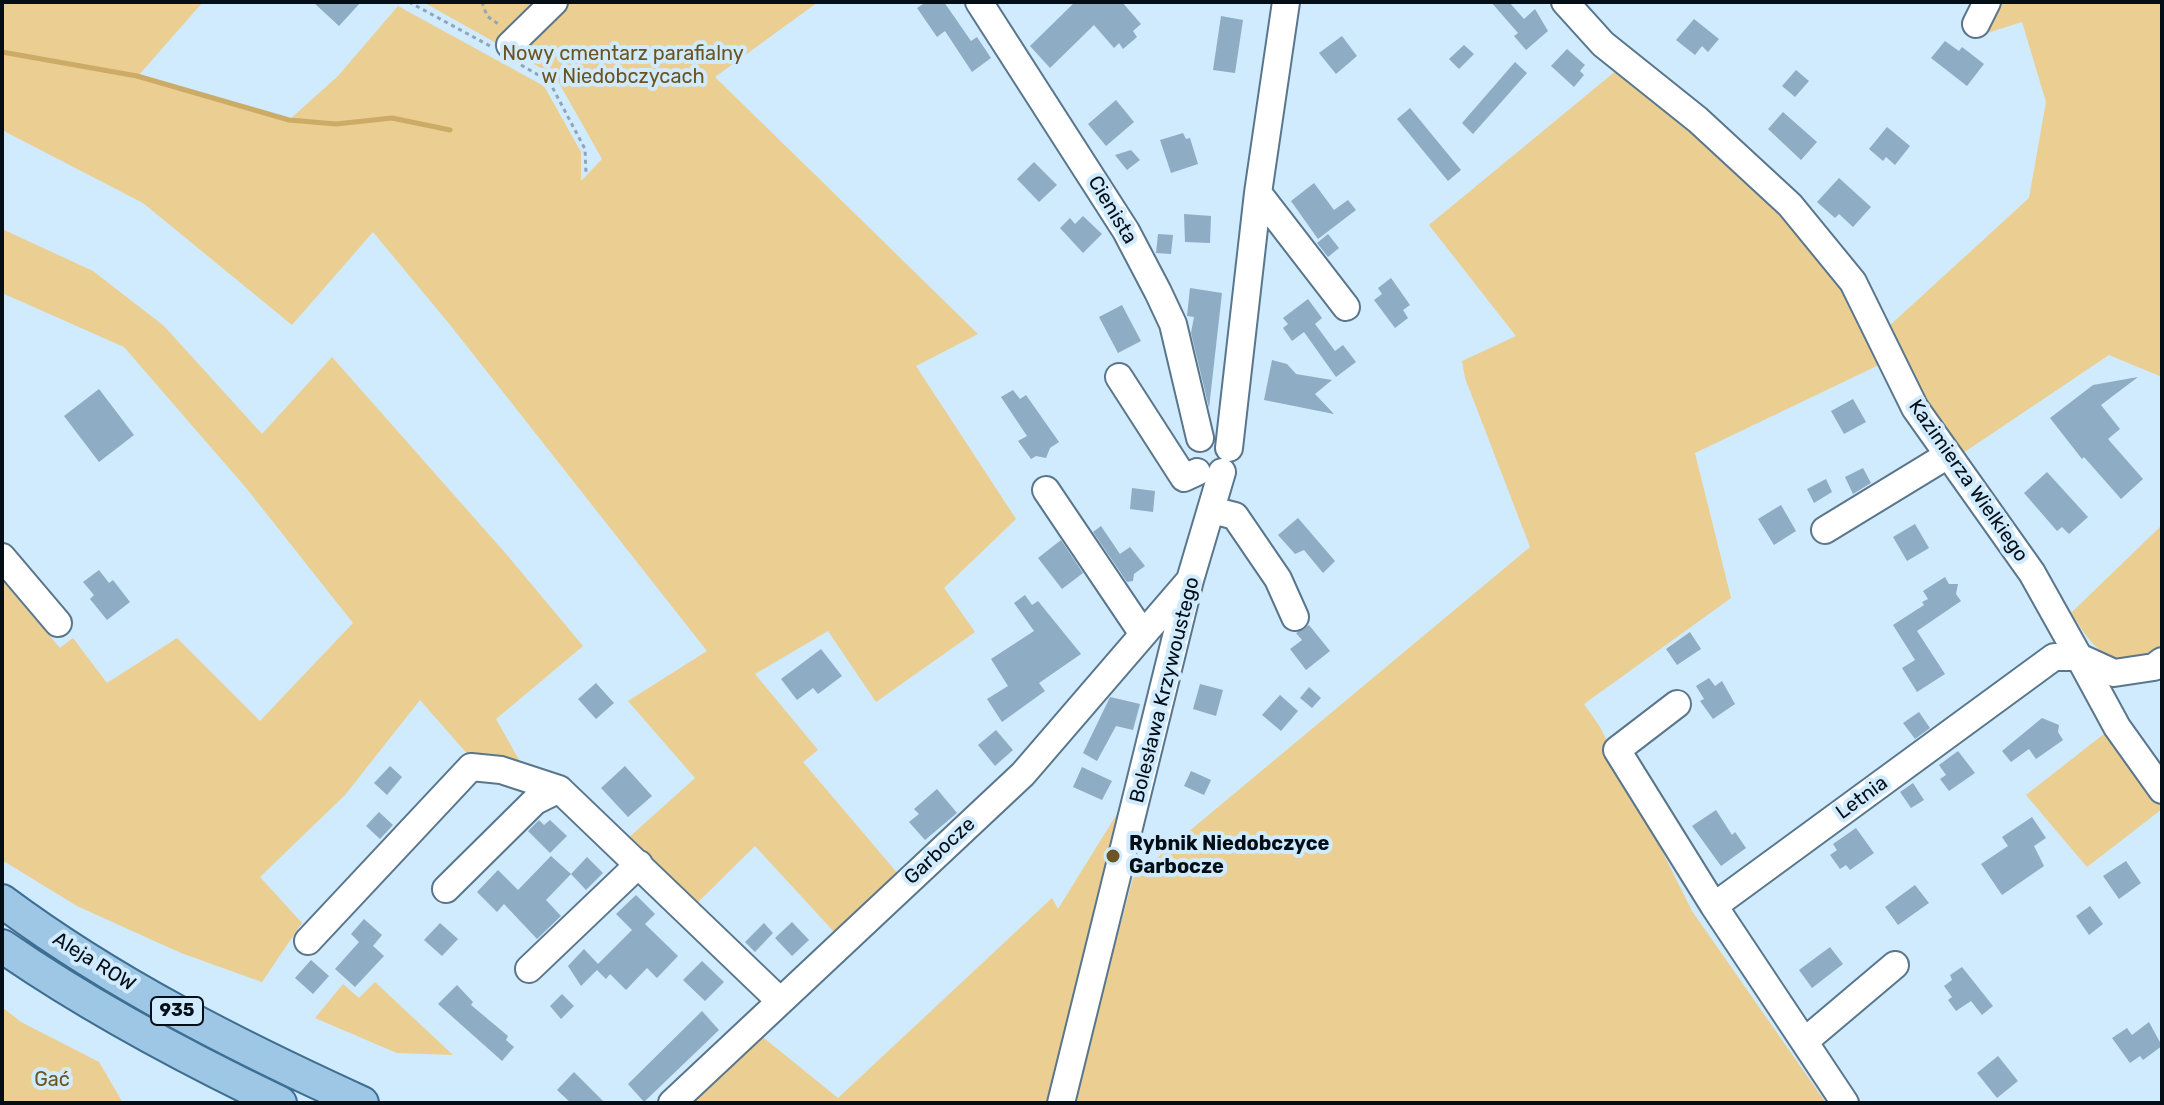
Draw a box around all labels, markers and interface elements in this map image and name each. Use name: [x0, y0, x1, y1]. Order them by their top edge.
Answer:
park label: Nowy cmentarz parafialny w Niedobczycach: [502, 42, 744, 89]
street label: Cienista: [1082, 172, 1142, 248]
street label: Kazimierza Wielkiego: [1903, 395, 2033, 567]
street label: Bolesława Krzywoustego: [1125, 575, 1205, 805]
street label: Letnia: [1831, 771, 1893, 825]
street label: Garbocze: [900, 812, 980, 890]
place label: Rybnik Niedobczyce Garbocze: [1129, 832, 1329, 879]
marker: Rybnik Niedobczyce Garbocze: [1104, 847, 1122, 865]
street label: Aleja ROW: [48, 927, 140, 997]
road number: 935: [151, 997, 203, 1025]
park label: Gać: [34, 1068, 70, 1092]

